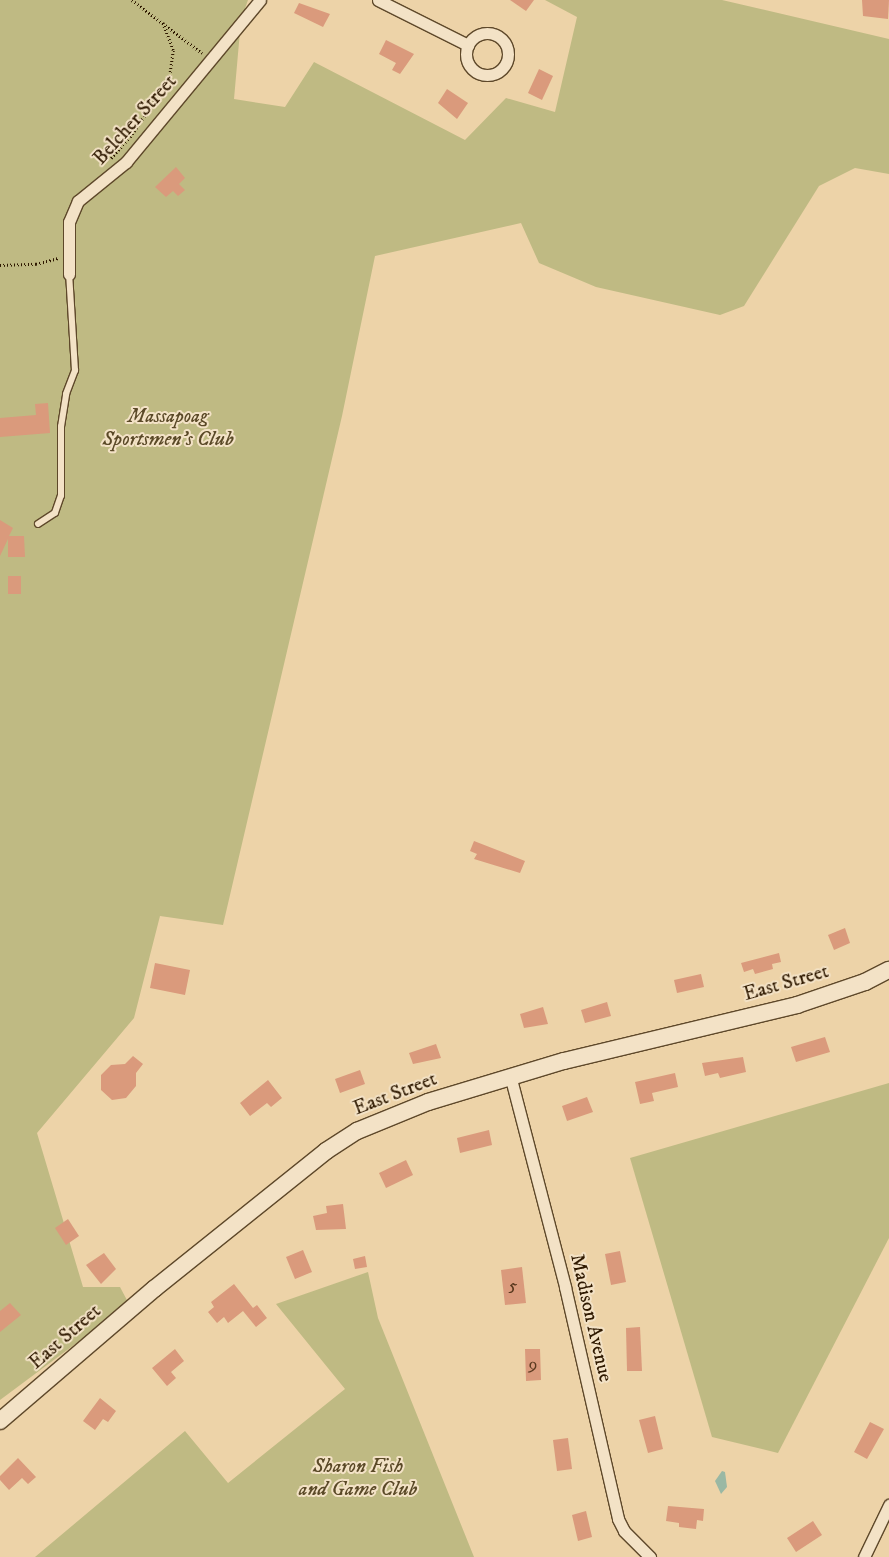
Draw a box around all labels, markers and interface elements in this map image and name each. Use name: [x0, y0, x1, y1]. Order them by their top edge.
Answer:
street label: Belcher Street: [88, 70, 182, 170]
park label: Massapoag Sportsmen's Club: [102, 404, 234, 451]
street label: East Street: [741, 959, 831, 1007]
street label: East Street: [350, 1067, 440, 1121]
street label: Madison Avenue: [565, 1252, 617, 1384]
house number: 5: [509, 1275, 517, 1297]
street label: East Street: [24, 1299, 106, 1375]
house number: 9: [529, 1354, 537, 1376]
park label: Sharon Fish and Game Club: [299, 1455, 417, 1502]

